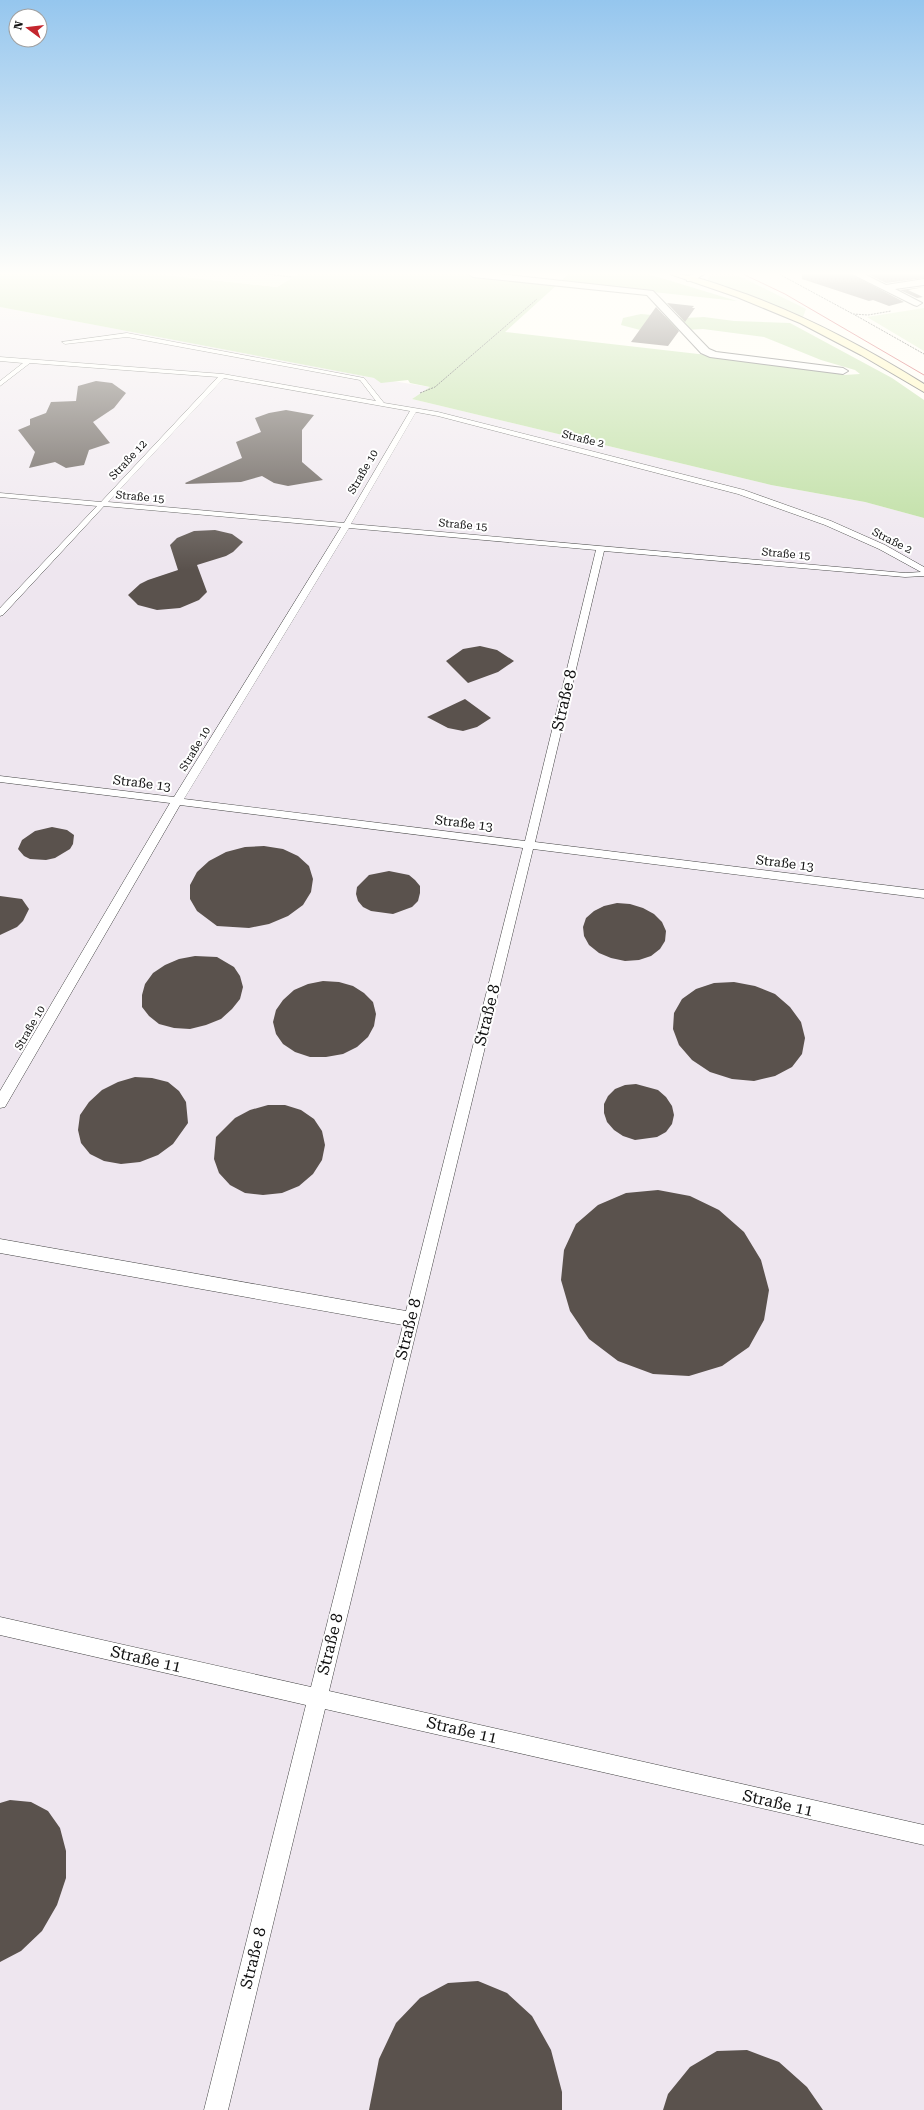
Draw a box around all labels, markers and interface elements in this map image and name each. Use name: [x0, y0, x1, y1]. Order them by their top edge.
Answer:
north arrow: [8, 8, 48, 48]
text: N: [11, 19, 26, 31]
street label: Straße 2: [561, 427, 605, 451]
street label: Straße 12: [106, 438, 150, 482]
street label: Straße 10: [345, 447, 381, 497]
street label: Straße 15: [115, 488, 165, 506]
street label: Straße 15: [438, 516, 488, 534]
street label: Straße 2: [870, 525, 914, 557]
street label: Straße 15: [761, 545, 811, 563]
street label: Straße 8: [548, 667, 580, 733]
street label: Straße 10: [177, 725, 213, 773]
street label: Straße 13: [112, 772, 172, 794]
street label: Straße 13: [434, 812, 494, 834]
street label: Straße 13: [755, 852, 815, 874]
street label: Straße 8: [470, 982, 504, 1048]
street label: Straße 10: [12, 1003, 48, 1053]
street label: Straße 8: [391, 1296, 425, 1362]
street label: Straße 8: [313, 1611, 347, 1677]
street label: Straße 11: [109, 1642, 183, 1676]
street label: Straße 11: [425, 1713, 499, 1747]
street label: Straße 11: [741, 1786, 815, 1820]
street label: Straße 8: [236, 1925, 270, 1991]

